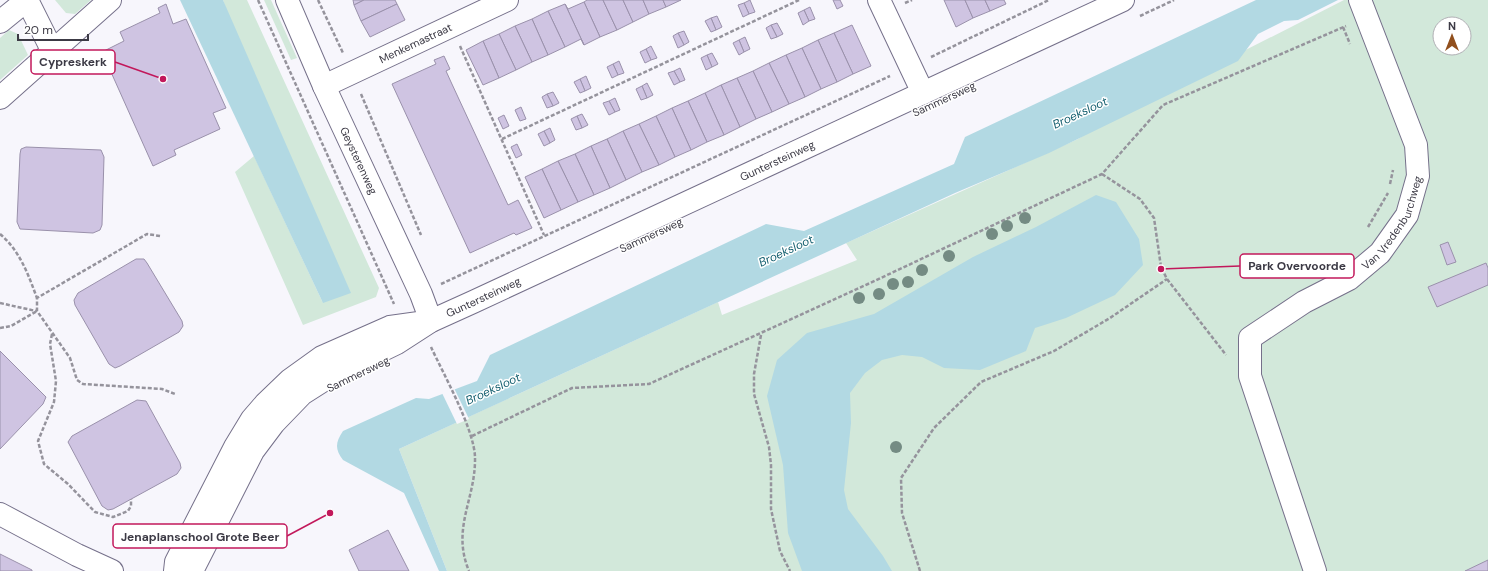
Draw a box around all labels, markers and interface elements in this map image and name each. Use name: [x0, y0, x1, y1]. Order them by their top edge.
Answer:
scale bar: [18, 16, 88, 42]
north arrow: [1432, 16, 1472, 56]
text: N: [1448, 19, 1456, 33]
street label: Menkemastraat: [377, 20, 454, 66]
text: 20 m: [24, 22, 53, 38]
callout: Cypreskerk: [31, 50, 115, 74]
text: Cypreskerk: [39, 54, 107, 70]
street label: Sammersweg: [910, 78, 978, 120]
water label: Broeksloot: [1050, 93, 1110, 133]
street label: Geysterenweg: [337, 125, 381, 197]
street label: Guntersteinweg: [738, 137, 817, 184]
street label: Van Vredenburchweg: [1359, 174, 1425, 272]
street label: Sammersweg: [617, 214, 685, 256]
water label: Broeksloot: [756, 231, 816, 271]
callout: Park Overvoorde: [1240, 254, 1354, 278]
text: Park Overvoorde: [1248, 258, 1346, 274]
street label: Guntersteinweg: [444, 274, 523, 320]
street label: Sammersweg: [324, 353, 392, 395]
water label: Broeksloot: [463, 369, 523, 409]
callout: Jenaplanschool Grote Beer: [113, 524, 287, 548]
text: Jenaplanschool Grote Beer: [121, 529, 279, 545]

